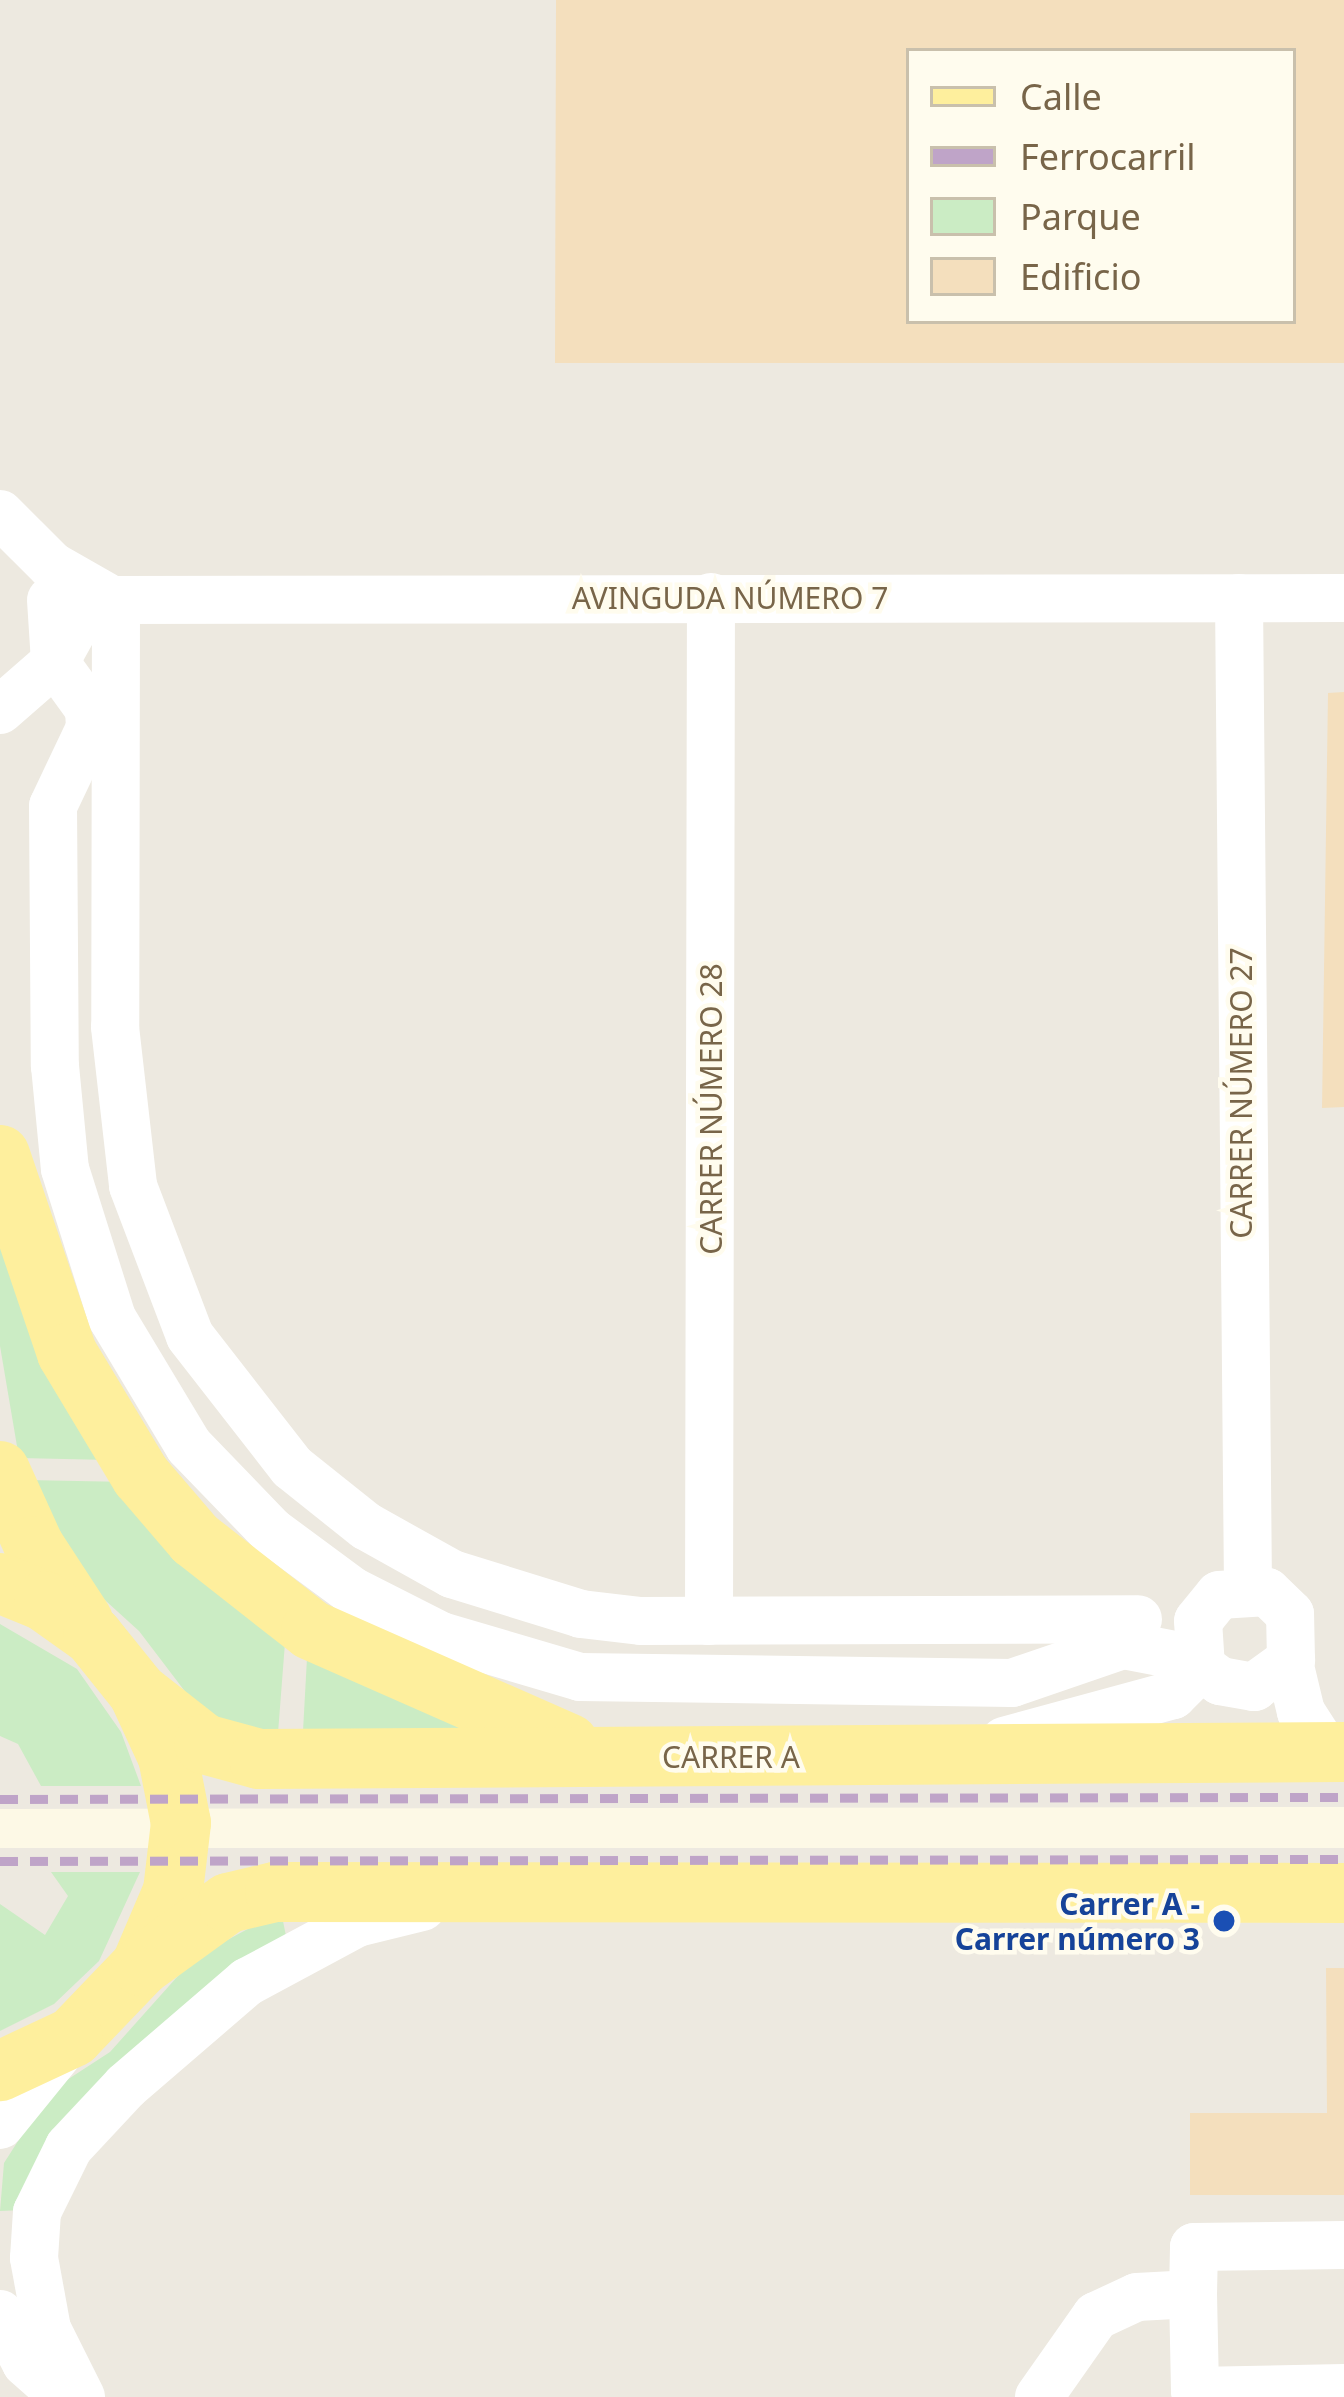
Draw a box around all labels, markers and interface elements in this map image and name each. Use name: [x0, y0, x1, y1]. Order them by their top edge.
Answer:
legend: [906, 48, 1296, 324]
text: Calle: [1020, 72, 1102, 121]
text: Ferrocarril: [1020, 132, 1196, 181]
text: Parque: [1020, 192, 1141, 241]
text: Edificio: [1020, 252, 1141, 301]
street label: AVINGUDA NÚMERO 7: [572, 580, 888, 616]
street label: CARRER NÚMERO 27: [1223, 947, 1259, 1239]
street label: CARRER NÚMERO 28: [693, 963, 729, 1255]
street label: CARRER A: [662, 1739, 800, 1775]
place label: Carrer A - Carrer número 3: [955, 1886, 1200, 1956]
marker: Carrer A - Carrer número 3: [1211, 1908, 1237, 1934]

